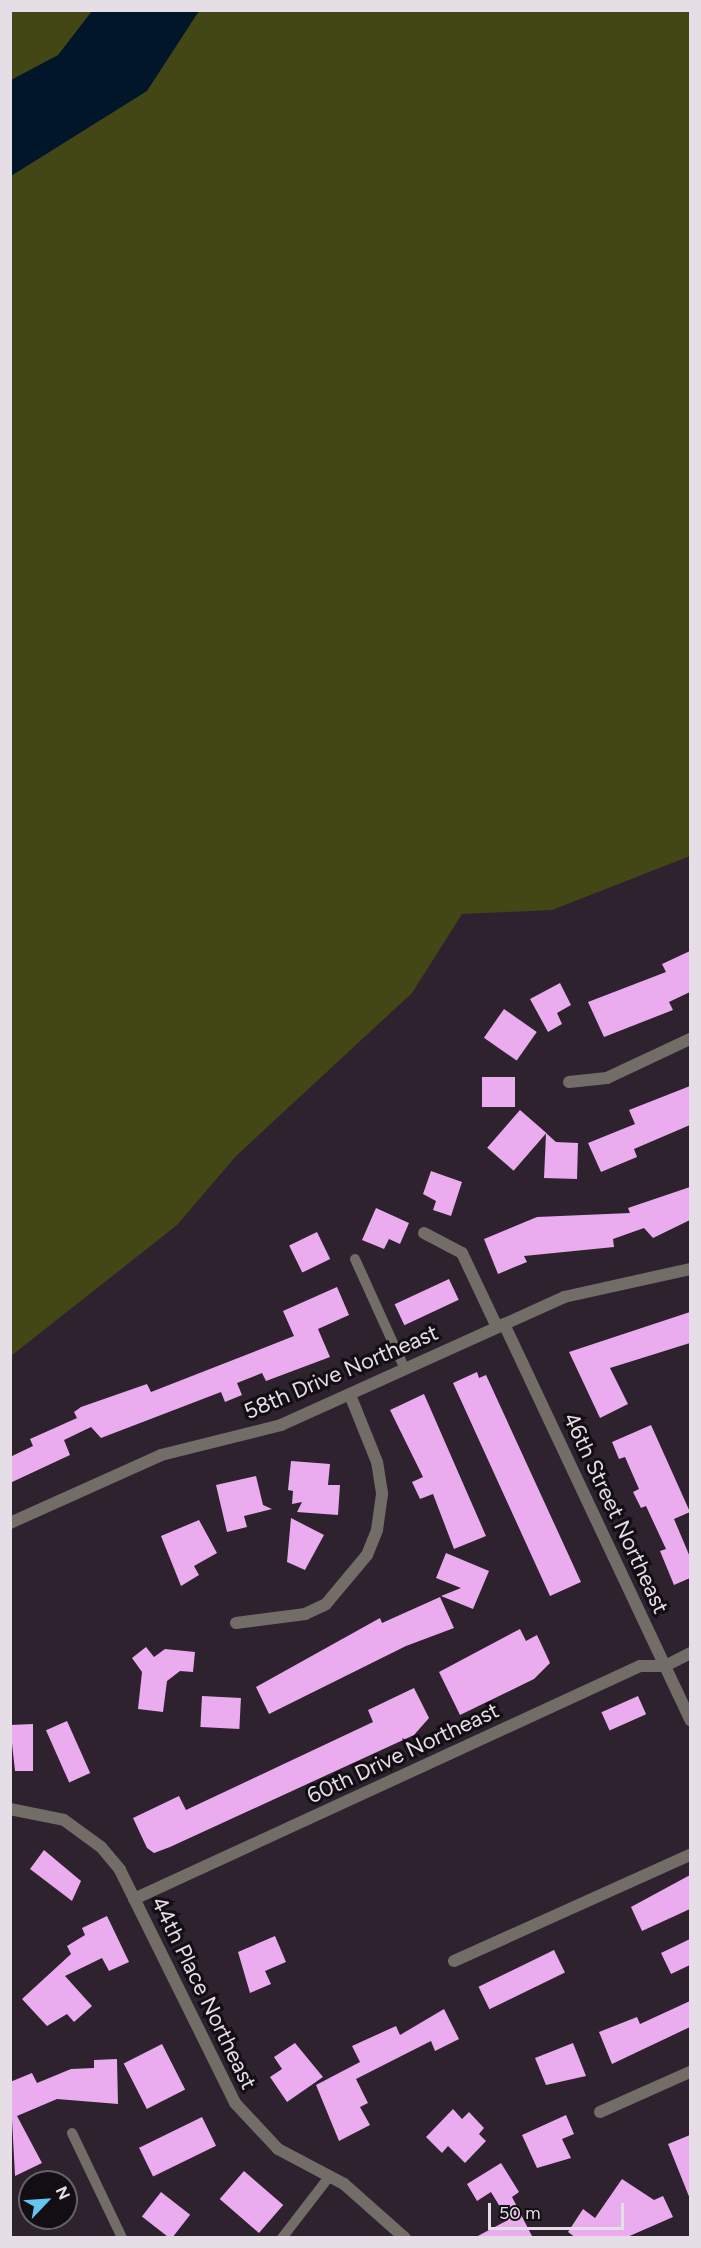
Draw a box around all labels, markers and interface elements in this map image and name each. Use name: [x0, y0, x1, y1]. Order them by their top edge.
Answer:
street label: 58th Drive Northeast: [240, 1319, 442, 1425]
street label: 46th Street Northeast: [558, 1408, 674, 1618]
street label: 60th Drive Northeast: [303, 1697, 503, 1809]
street label: 44th Place Northeast: [146, 1892, 262, 2094]
north arrow: [18, 2170, 78, 2230]
text: N: [52, 2183, 74, 2203]
scale bar: [491, 2191, 628, 2229]
text: 50 m: [499, 2202, 541, 2224]

